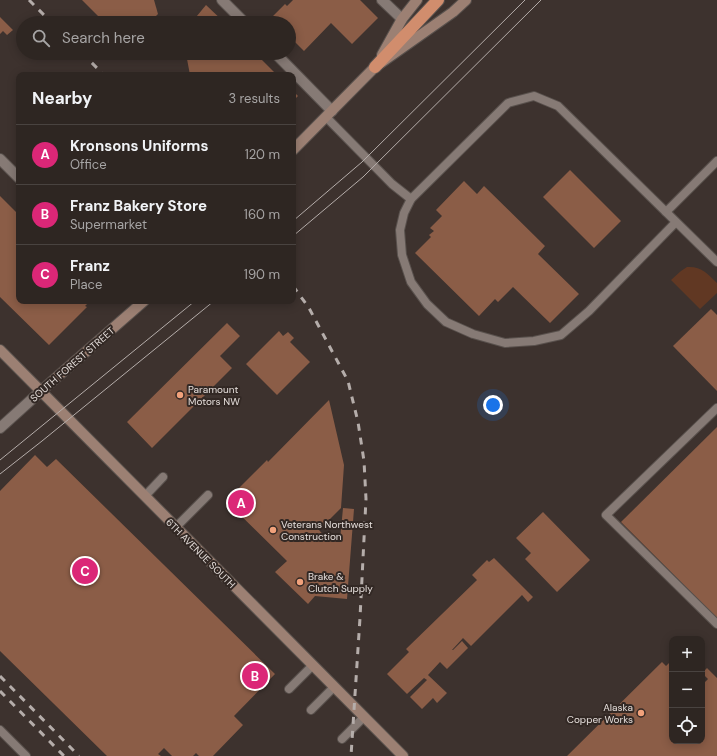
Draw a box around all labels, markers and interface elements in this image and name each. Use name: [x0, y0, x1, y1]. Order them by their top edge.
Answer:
search box: [16, 16, 296, 60]
icon: search: [30, 27, 52, 49]
text: Search here: [62, 28, 145, 48]
text: Nearby: [32, 87, 92, 109]
text: 3 results: [228, 90, 280, 107]
text: Kronsons Uniforms: [70, 136, 208, 156]
text: A: [40, 146, 50, 163]
text: 120 m: [245, 146, 280, 163]
text: Office: [70, 156, 107, 173]
text: Franz Bakery Store: [70, 196, 207, 216]
text: B: [41, 206, 49, 223]
text: 160 m: [244, 206, 280, 223]
text: Supermarket: [70, 216, 147, 233]
text: Franz: [70, 256, 110, 276]
text: C: [40, 266, 50, 283]
text: 190 m: [244, 266, 280, 283]
text: Place: [70, 276, 102, 293]
street label: SOUTH FOREST STREET: [27, 324, 118, 405]
place label: Paramount Motors NW: [188, 383, 240, 408]
marker: Paramount Motors NW: [175, 390, 185, 400]
your location: [483, 395, 503, 415]
pin: A: [228, 488, 254, 518]
street label: 6TH AVENUE SOUTH: [163, 516, 238, 591]
place label: Veterans Northwest Construction: [281, 518, 373, 543]
marker: Veterans Northwest Construction: [268, 525, 278, 535]
pin: C: [72, 556, 98, 586]
place label: Brake & Clutch Supply: [308, 570, 373, 595]
marker: Brake & Clutch Supply: [295, 577, 305, 587]
map controls: [669, 636, 705, 744]
button: +: [669, 636, 705, 672]
pin: B: [242, 661, 268, 691]
button: −: [669, 672, 705, 708]
place label: Alaska Copper Works: [567, 701, 633, 726]
marker: Alaska Copper Works: [636, 708, 646, 718]
button: locate: [669, 708, 705, 744]

